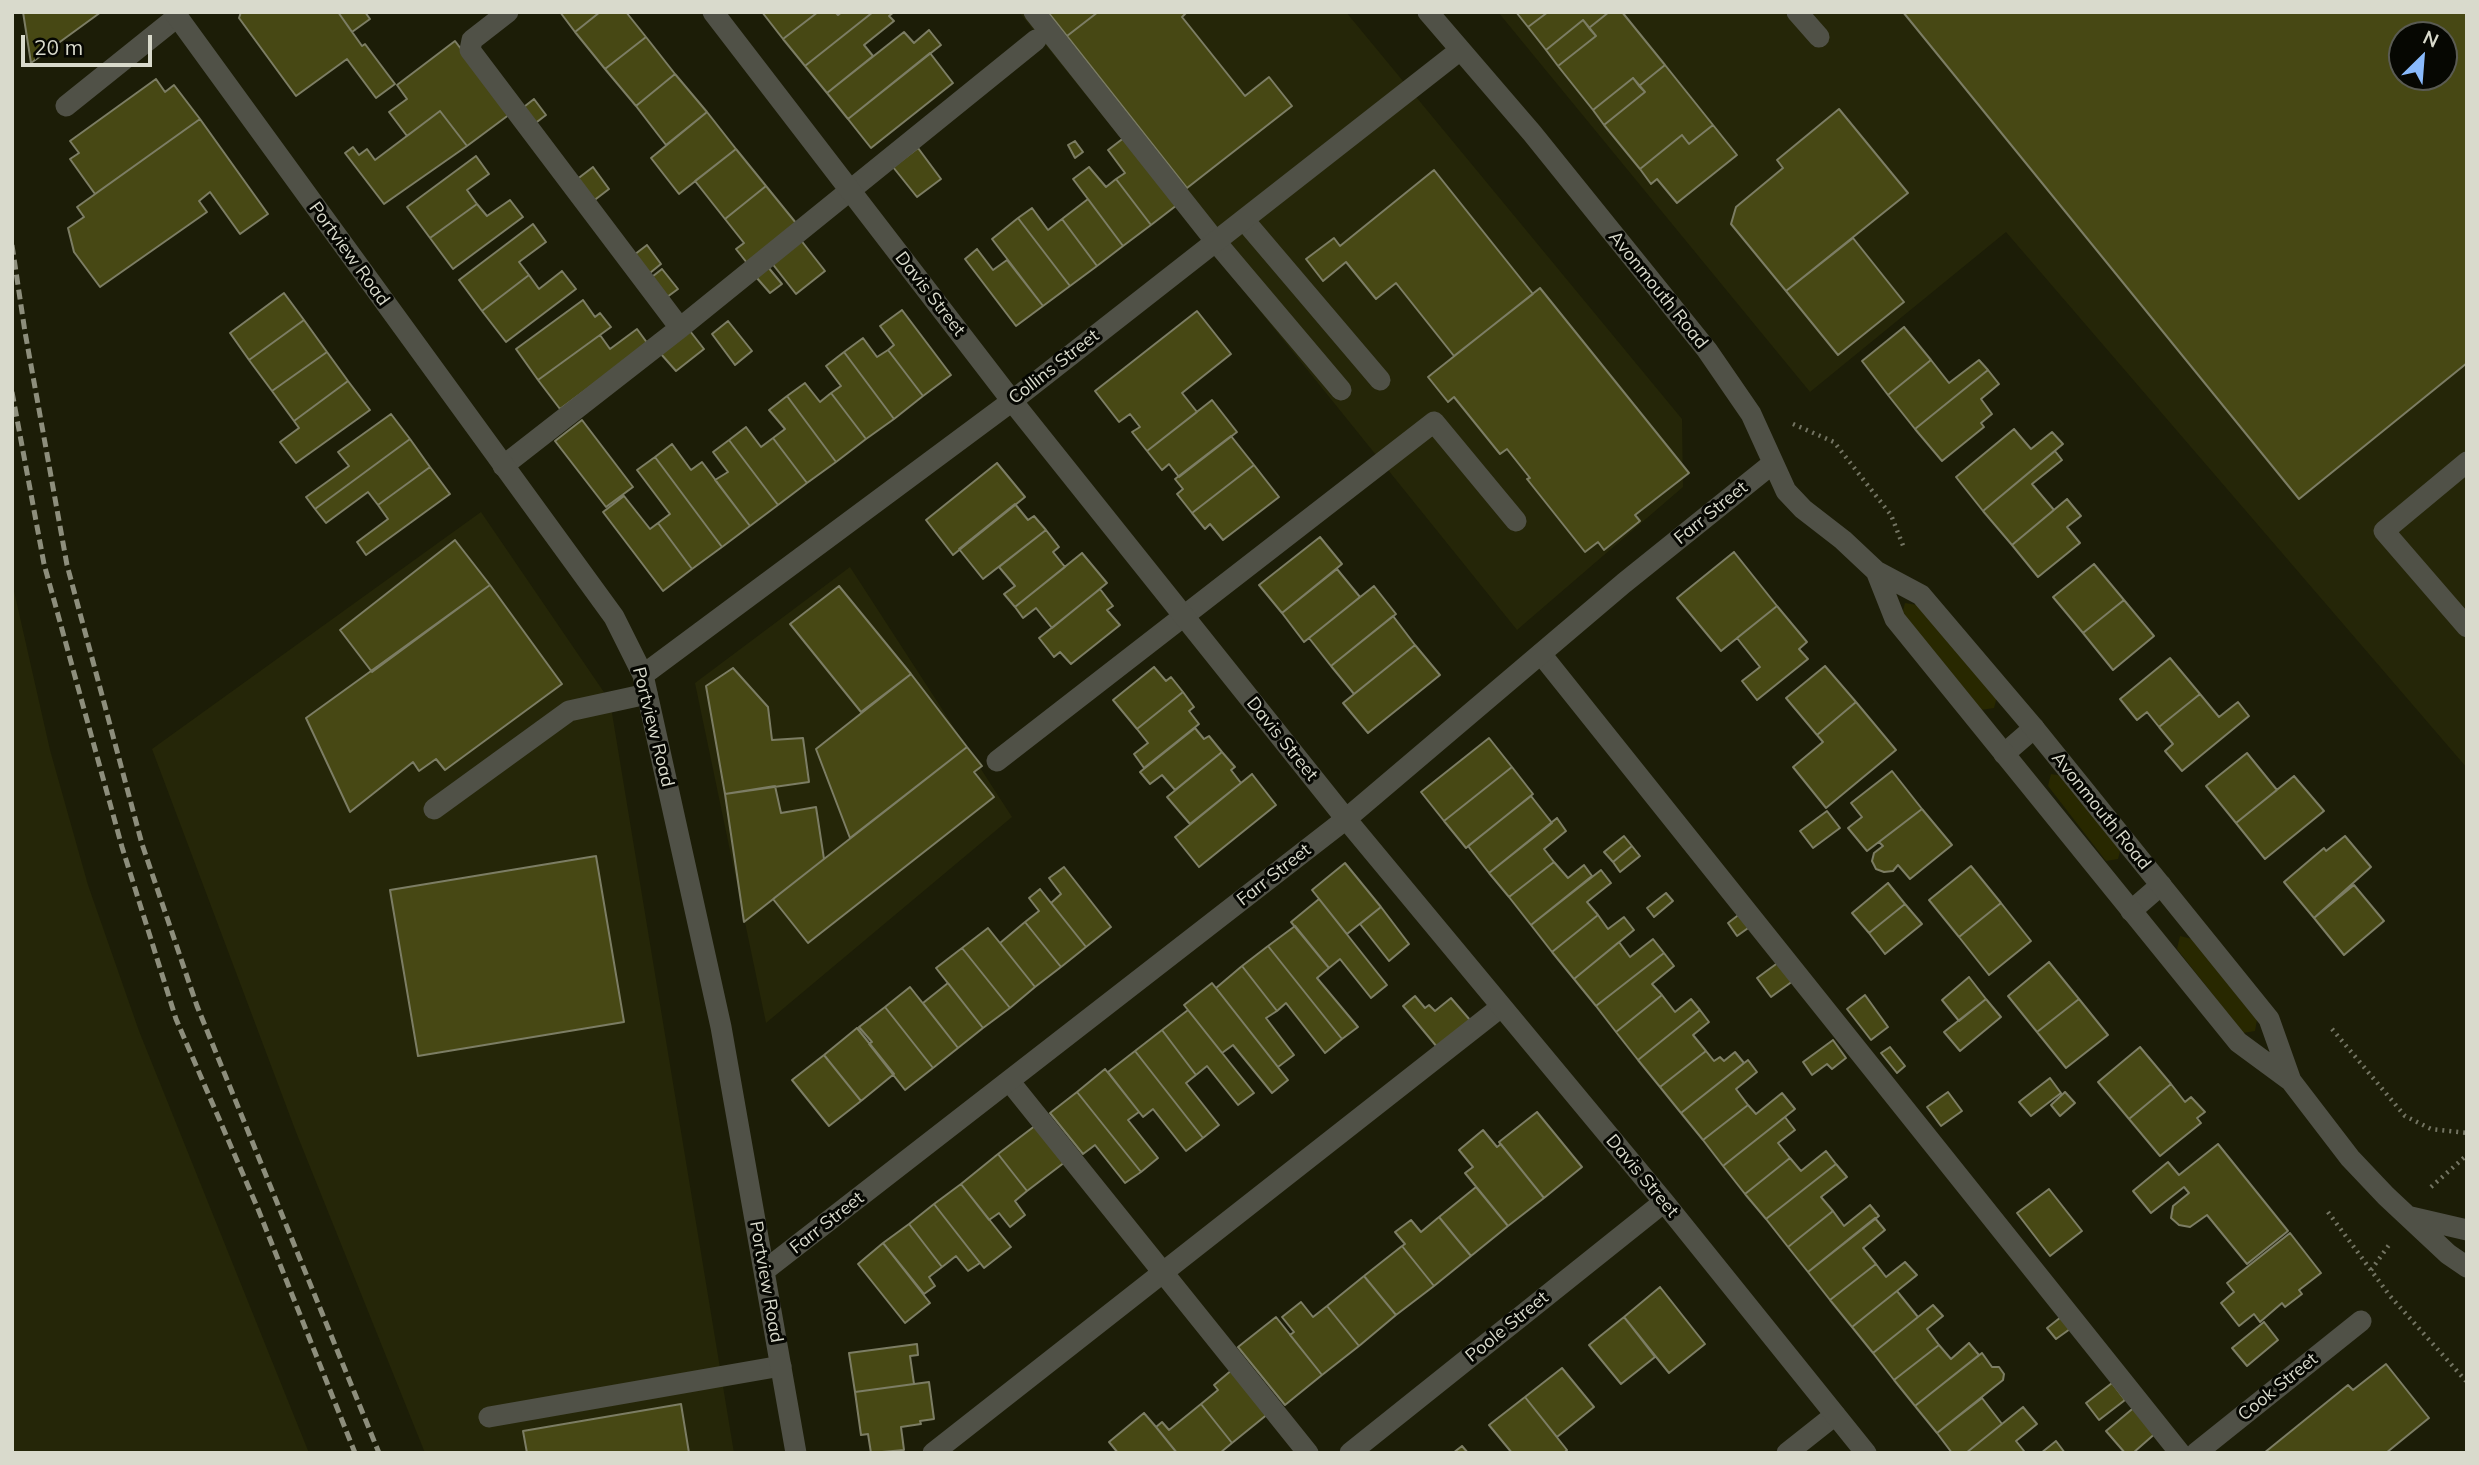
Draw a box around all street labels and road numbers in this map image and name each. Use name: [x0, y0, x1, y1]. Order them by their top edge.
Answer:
street label: Portview Road: [304, 198, 394, 310]
street label: Avonmouth Road: [1604, 227, 1712, 353]
street label: Davis Street: [890, 247, 970, 341]
street label: Collins Street: [1004, 325, 1104, 409]
street label: Farr Street: [1670, 477, 1752, 549]
street label: Portview Road: [628, 665, 678, 789]
street label: Davis Street: [1242, 693, 1322, 785]
street label: Avonmouth Road: [2047, 748, 2155, 874]
street label: Farr Street: [1233, 839, 1315, 911]
street label: Davis Street: [1601, 1130, 1683, 1222]
street label: Farr Street: [786, 1187, 868, 1259]
street label: Portview Road: [745, 1220, 787, 1344]
street label: Poole Street: [1461, 1287, 1553, 1367]
street label: Cook Street: [2234, 1348, 2322, 1426]

